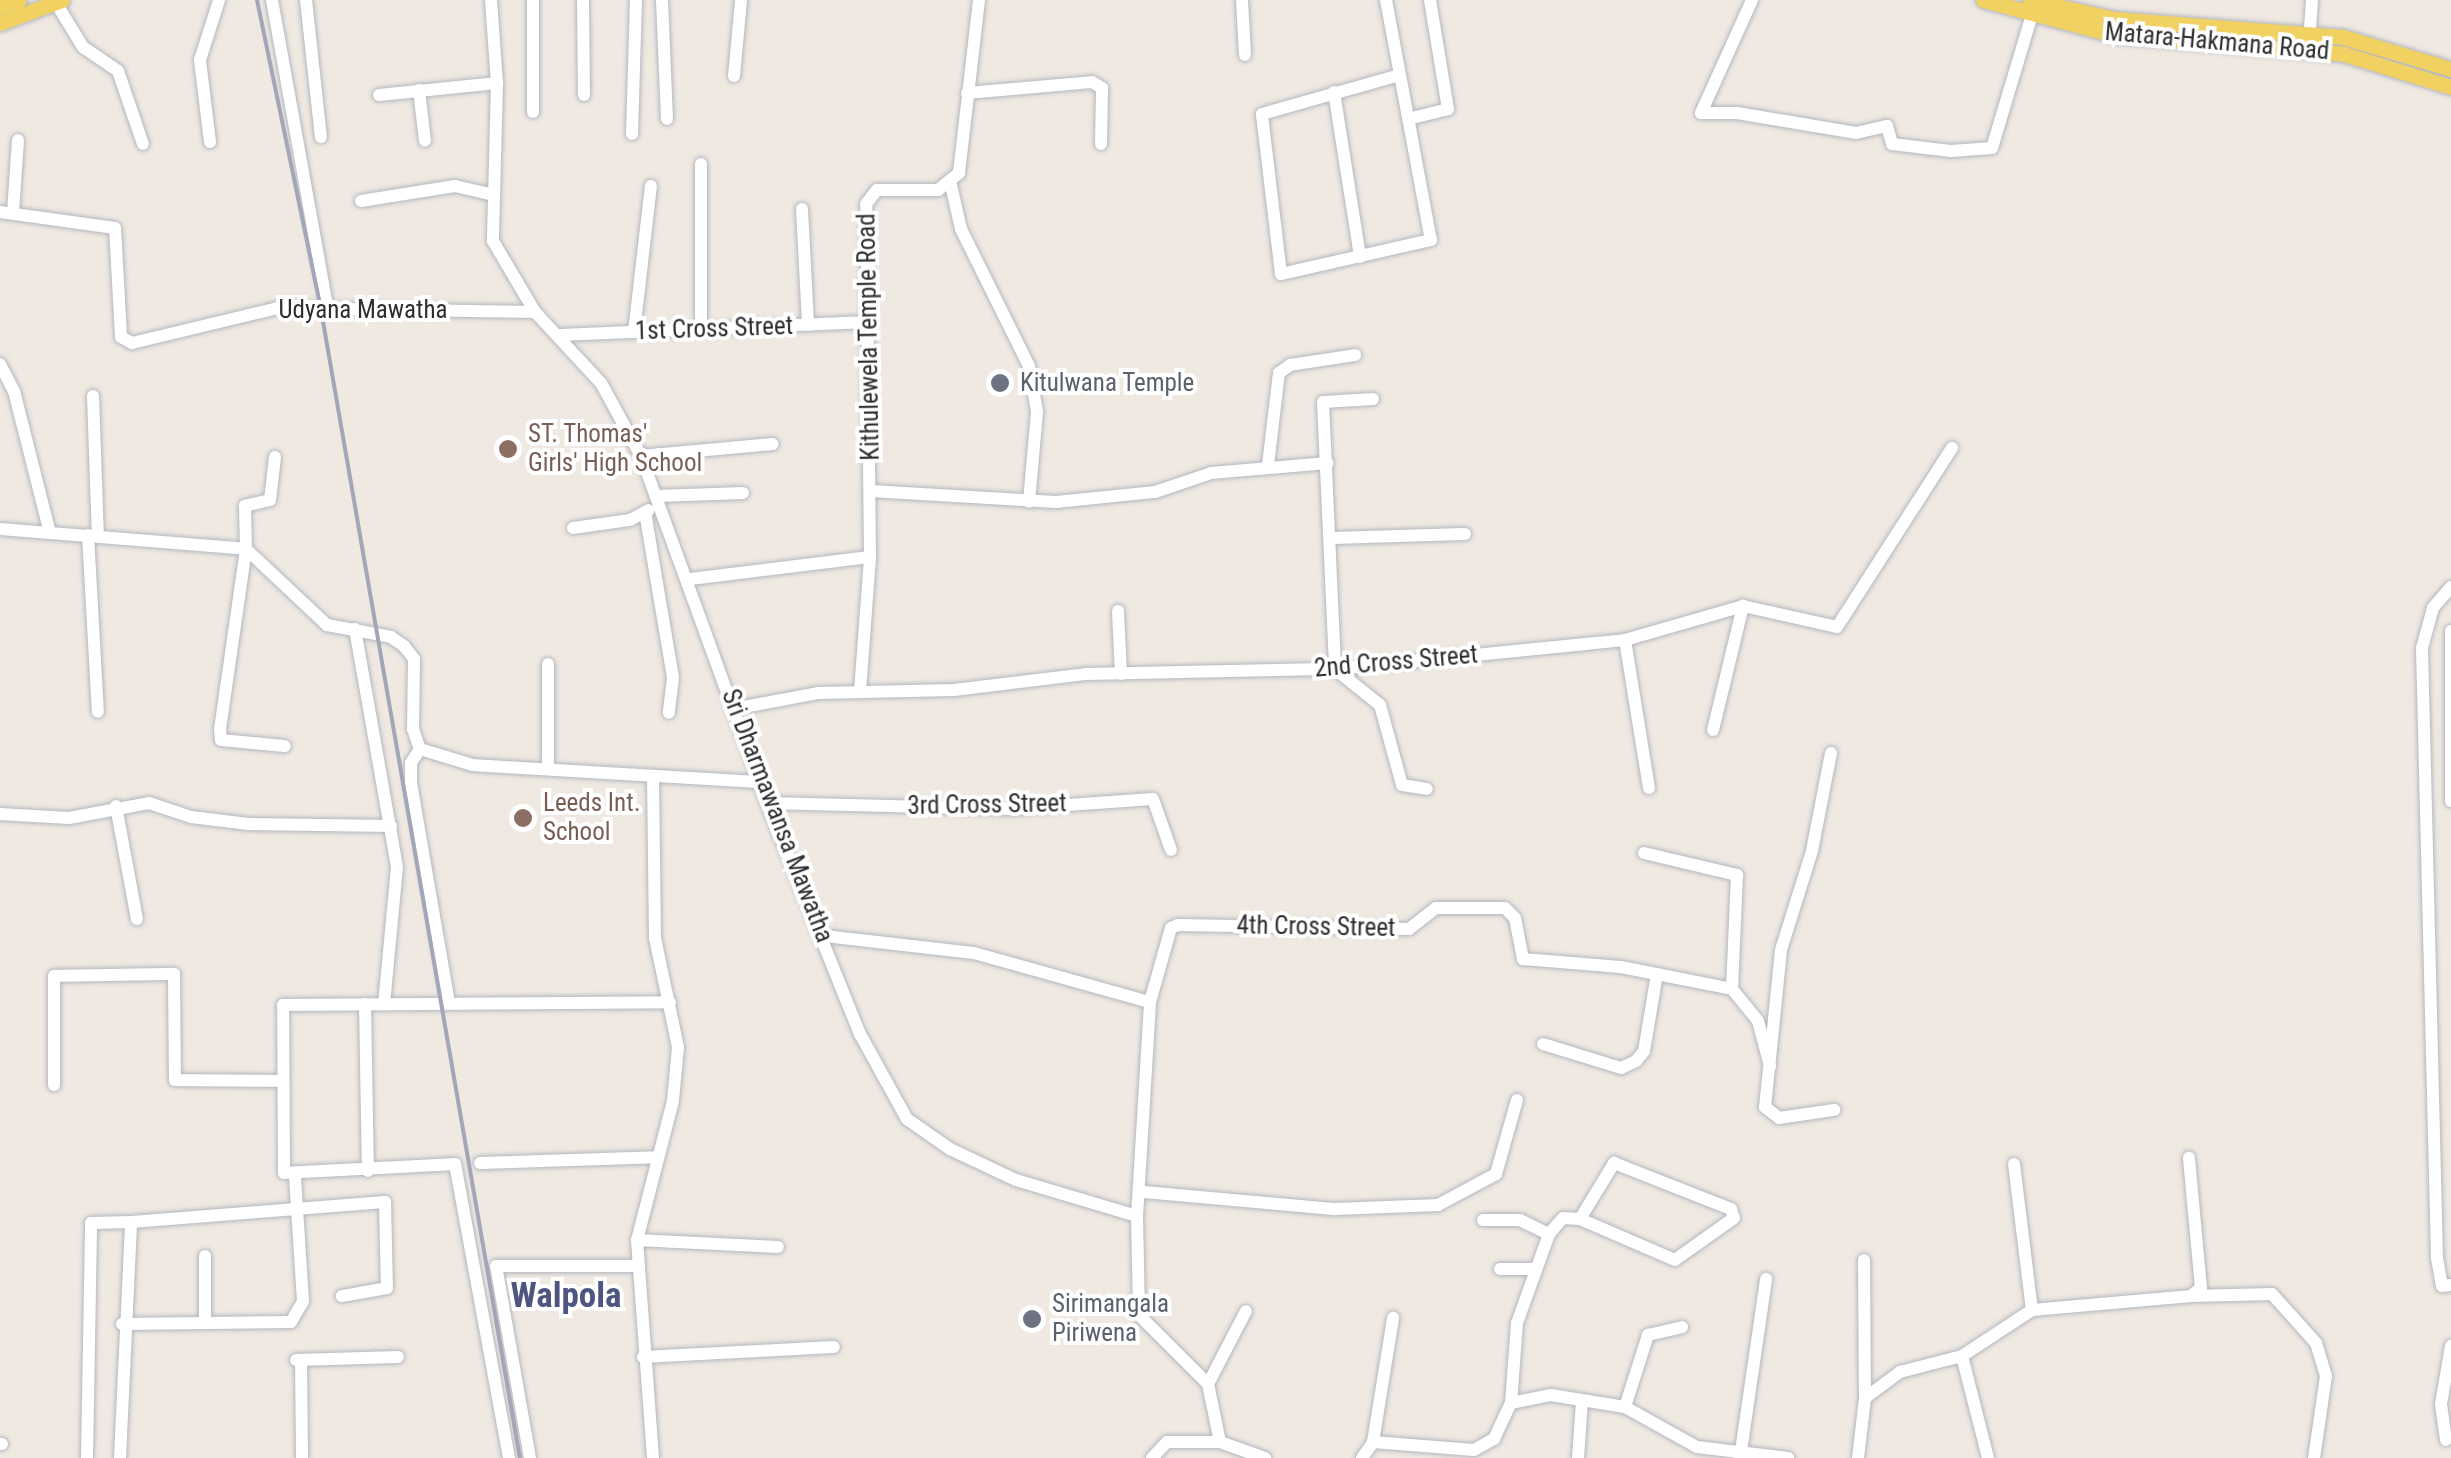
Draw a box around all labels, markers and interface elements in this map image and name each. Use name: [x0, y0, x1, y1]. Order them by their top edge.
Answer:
street label: Matara-Hakmana Road: [2104, 17, 2330, 67]
street label: Kithulewela Temple Road: [852, 213, 886, 461]
street label: Udyana Mawatha: [279, 295, 447, 325]
street label: 1st Cross Street: [634, 311, 794, 347]
place label: Kitulwana Temple: [1020, 368, 1195, 398]
marker: Kitulwana Temple: [989, 372, 1011, 394]
place label: ST. Thomas' Girls' High School: [528, 420, 702, 479]
marker: ST. Thomas' Girls' High School: [497, 438, 519, 460]
street label: 2nd Cross Street: [1313, 640, 1479, 684]
street label: Sri Dharmawansa Mawatha: [715, 685, 839, 947]
place label: Leeds Int. School: [543, 789, 640, 848]
street label: 3rd Cross Street: [907, 789, 1067, 821]
marker: Leeds Int. School: [512, 807, 534, 829]
street label: 4th Cross Street: [1236, 911, 1396, 943]
district label: Walpola: [510, 1275, 622, 1317]
place label: Sirimangala Piriwena: [1052, 1290, 1169, 1349]
marker: Sirimangala Piriwena: [1021, 1308, 1043, 1330]

